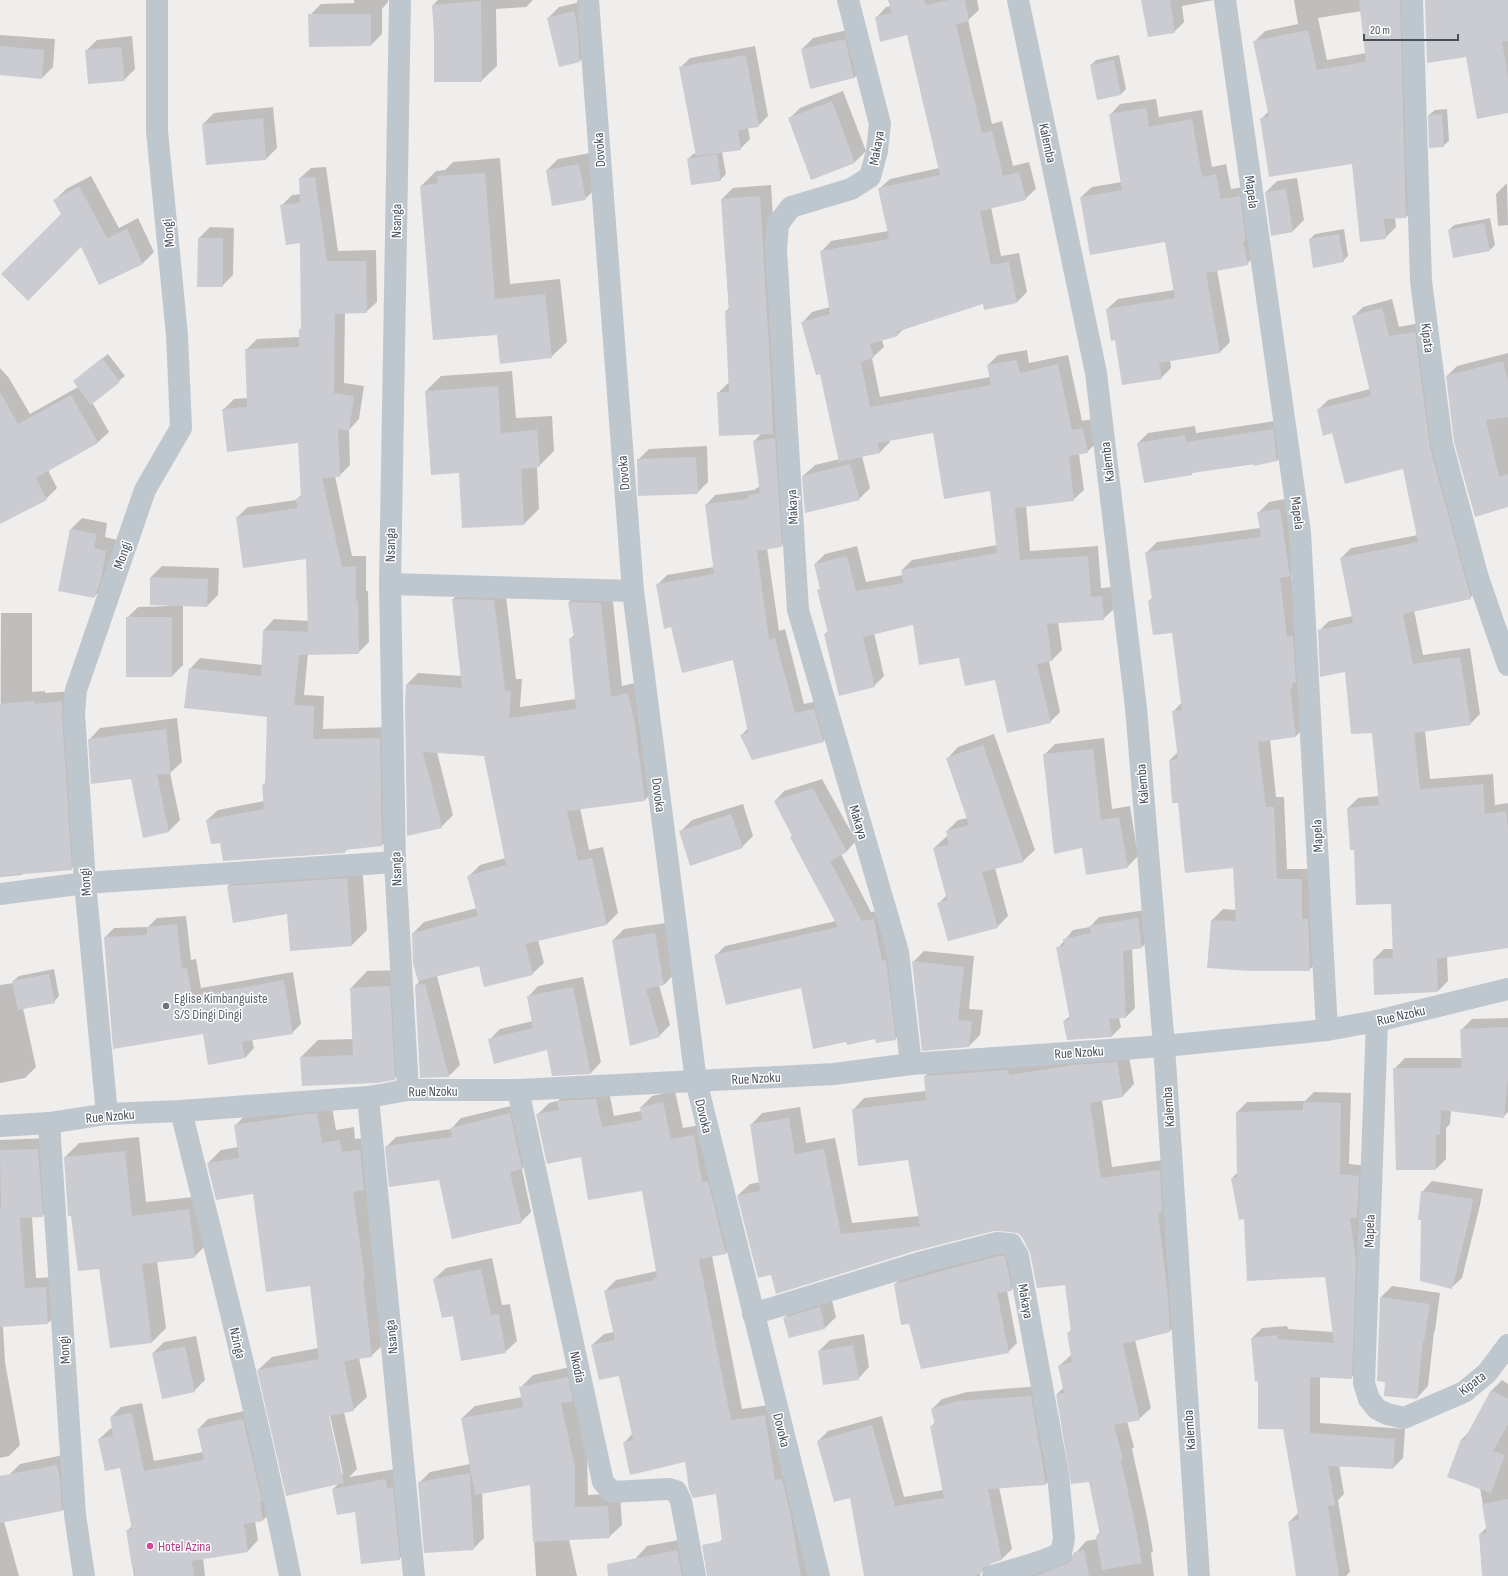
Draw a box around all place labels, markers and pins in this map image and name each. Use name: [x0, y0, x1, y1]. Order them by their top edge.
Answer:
place label: Eglise Kimbanguiste S/S Dingi Dingi: [174, 990, 268, 1023]
marker: Eglise Kimbanguiste S/S Dingi Dingi: [161, 1001, 171, 1011]
place label: Hotel Azina: [158, 1538, 211, 1555]
marker: Hotel Azina: [145, 1541, 155, 1551]

